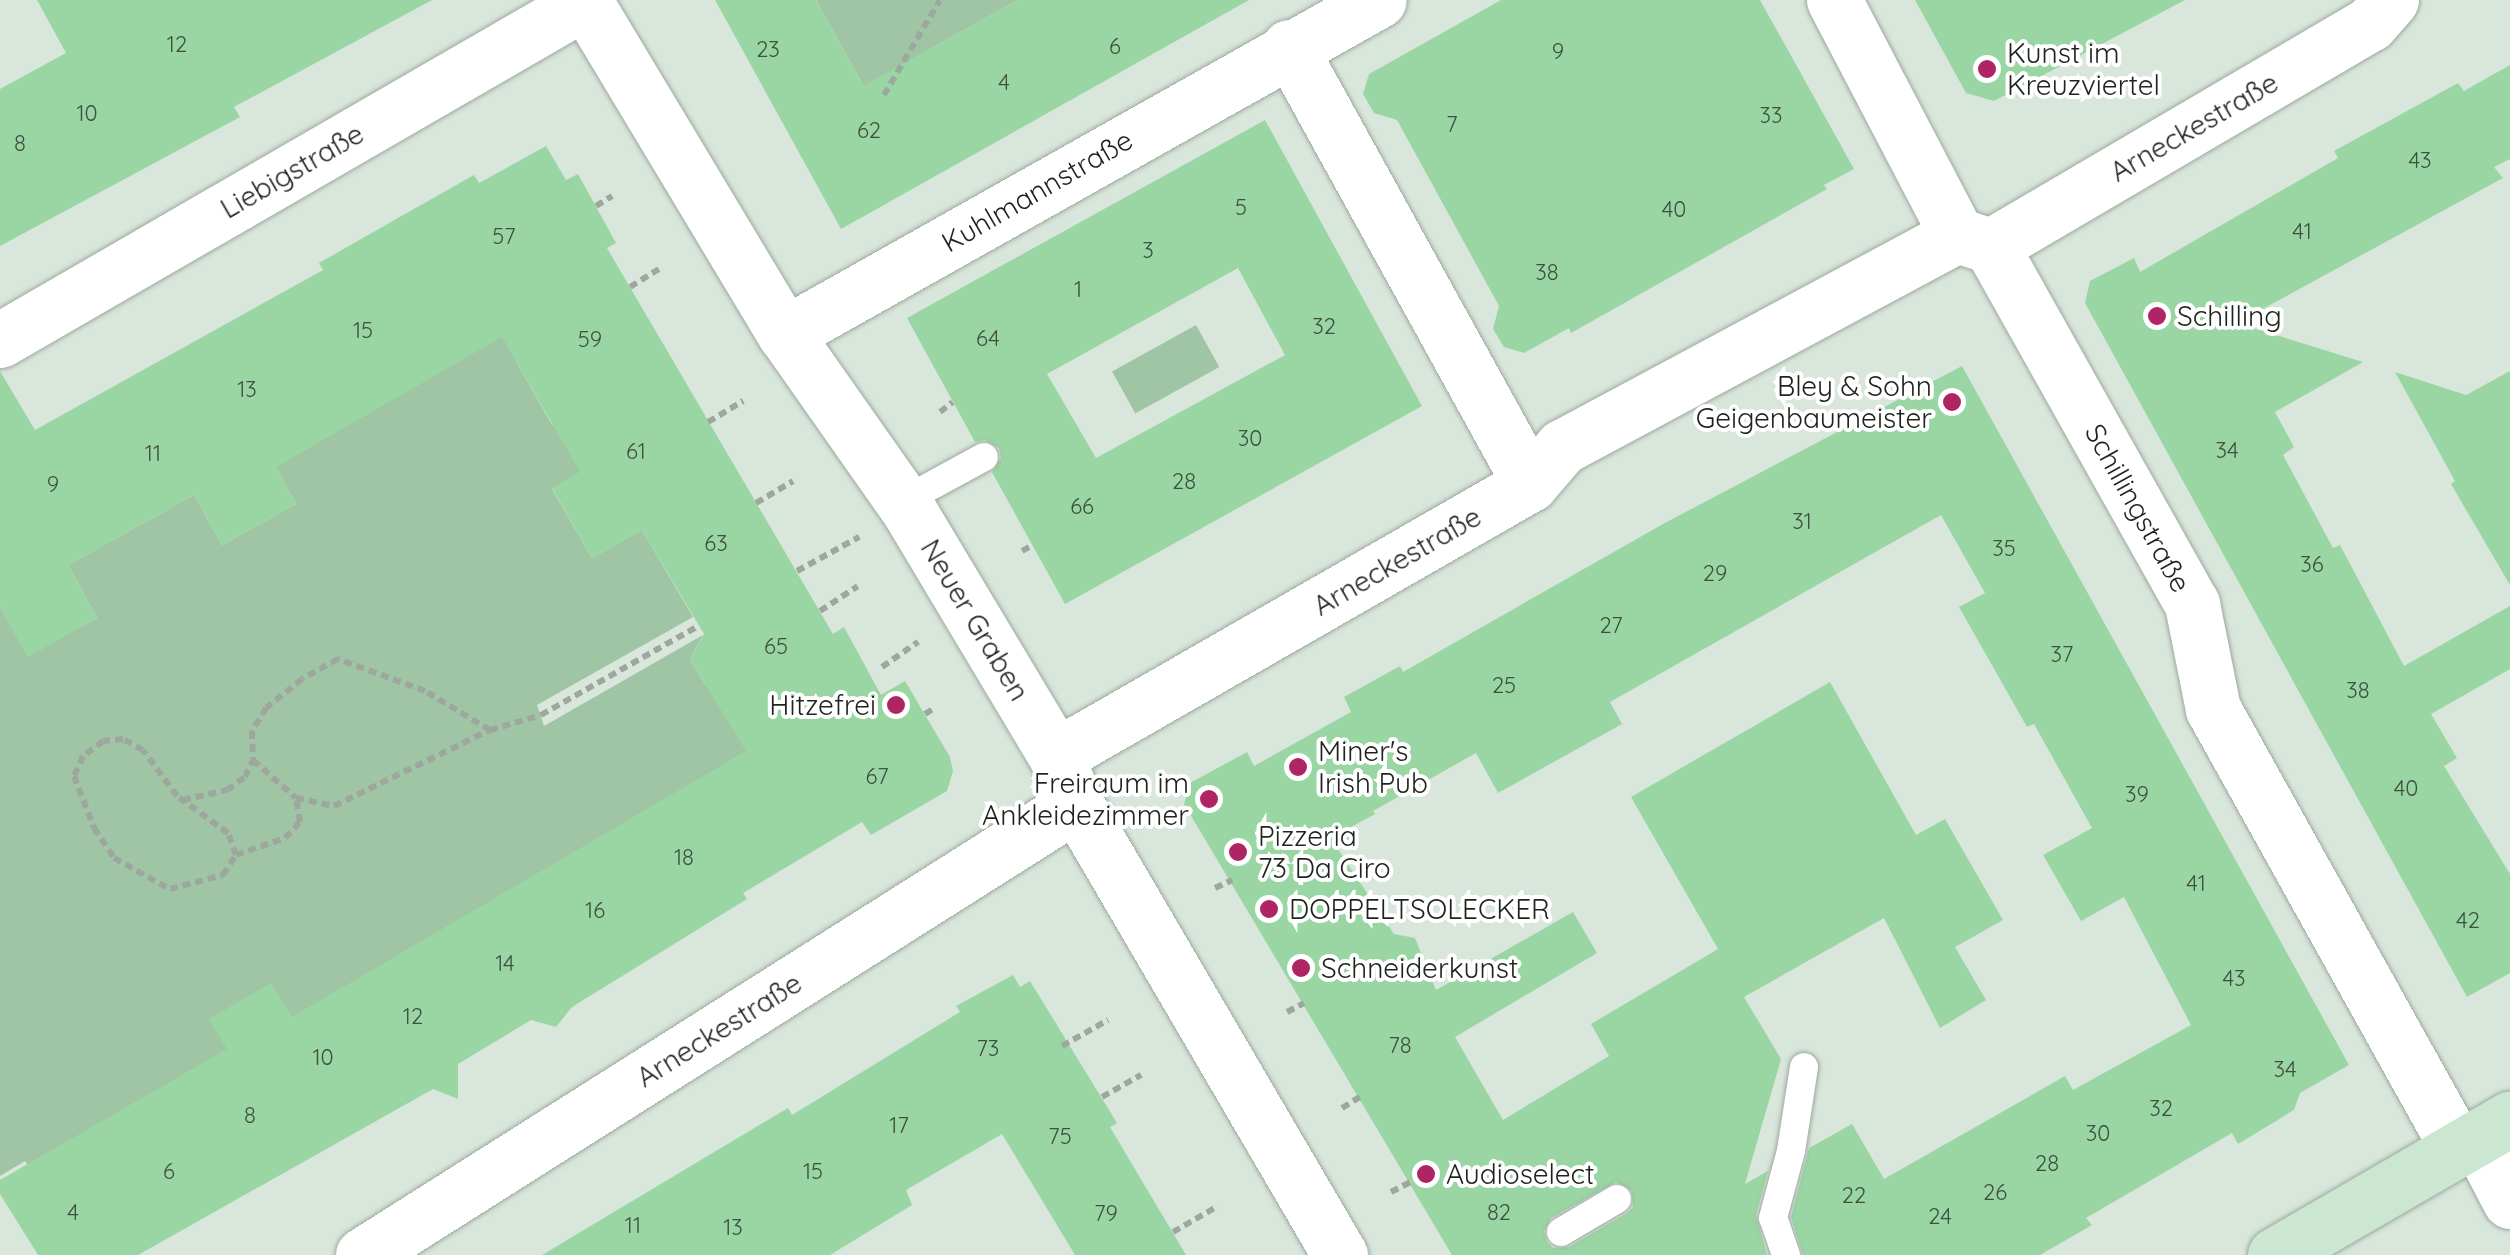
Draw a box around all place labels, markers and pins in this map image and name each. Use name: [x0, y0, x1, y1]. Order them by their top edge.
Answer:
place label: Kunst im Kreuzviertel: [2007, 36, 2160, 102]
marker: Kunst im Kreuzviertel: [1976, 58, 1998, 80]
place label: Schilling: [2177, 299, 2282, 333]
marker: Schilling: [2146, 305, 2168, 327]
place label: Bley & Sohn Geigenbaumeister: [1696, 369, 1932, 435]
marker: Bley & Sohn Geigenbaumeister: [1941, 391, 1963, 413]
place label: Hitzefrei: [769, 688, 876, 722]
marker: Hitzefrei: [885, 694, 907, 716]
place label: Miner's Irish Pub: [1318, 734, 1428, 800]
marker: Miner's Irish Pub: [1287, 756, 1309, 778]
place label: Freiraum im Ankleidezimmer: [982, 766, 1189, 832]
marker: Freiraum im Ankleidezimmer: [1198, 788, 1220, 810]
place label: Pizzeria 73 Da Ciro: [1258, 819, 1391, 885]
marker: Pizzeria 73 Da Ciro: [1227, 841, 1249, 863]
place label: DOPPELTSOLECKER: [1289, 892, 1550, 926]
marker: DOPPELTSOLECKER: [1258, 898, 1280, 920]
place label: Schneiderkunst: [1321, 951, 1518, 985]
marker: Schneiderkunst: [1290, 957, 1312, 979]
place label: Audioselect: [1446, 1157, 1595, 1191]
marker: Audioselect: [1415, 1163, 1437, 1185]

